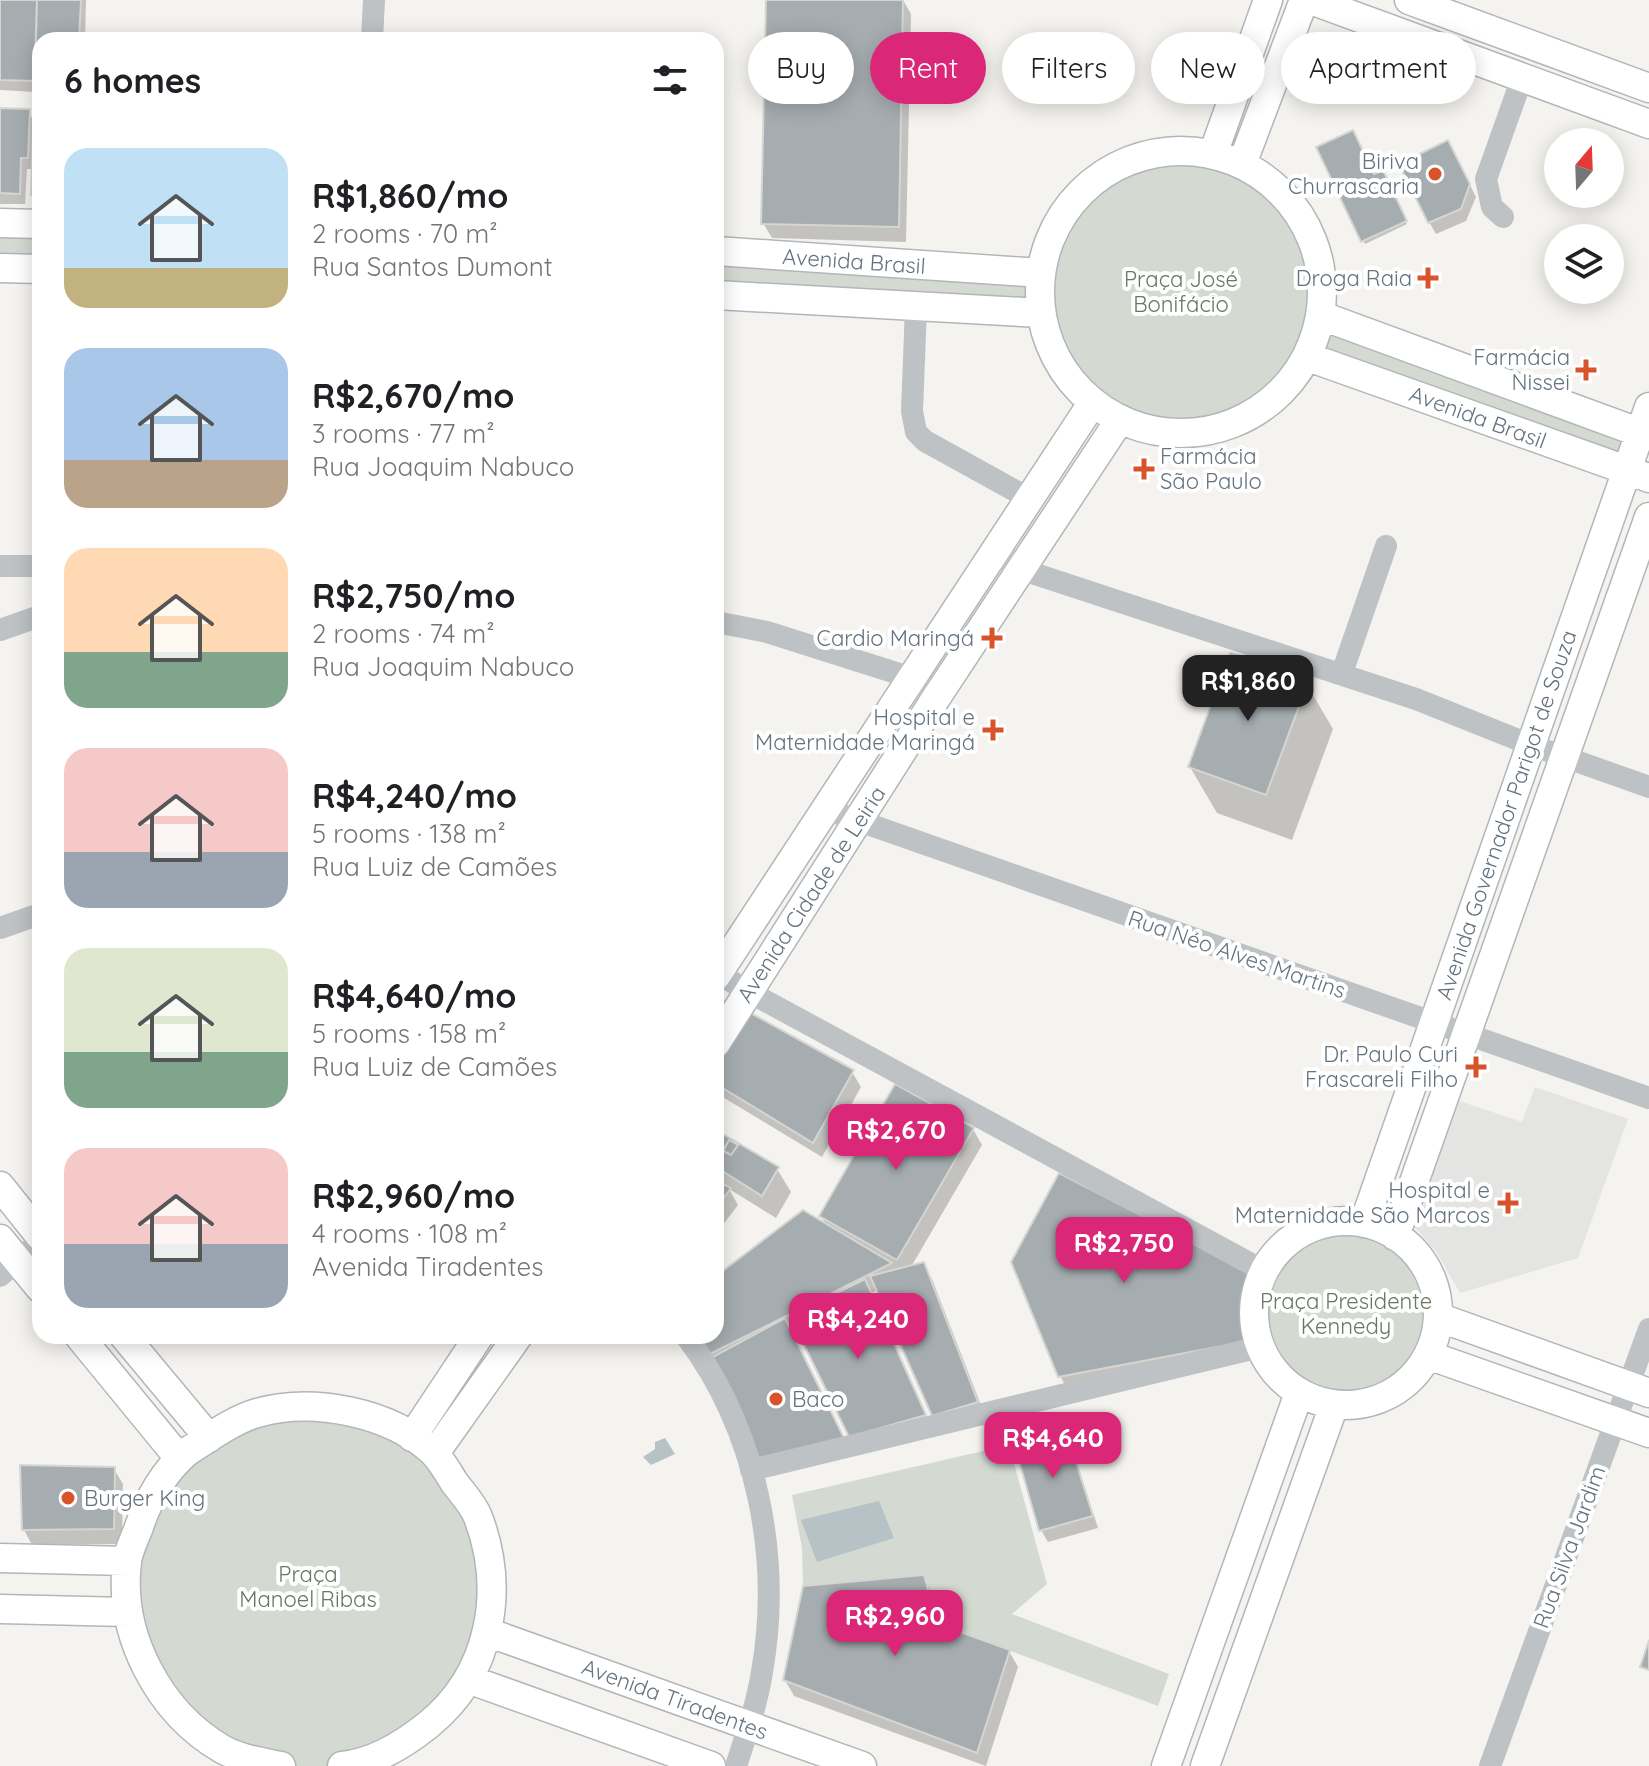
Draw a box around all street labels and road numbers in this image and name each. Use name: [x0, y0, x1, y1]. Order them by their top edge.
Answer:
street label: Avenida Brasil: [781, 242, 927, 280]
street label: Avenida Brasil: [1406, 379, 1550, 455]
street label: Avenida Governador Parigot de Souza: [1429, 627, 1583, 1003]
street label: Avenida Cidade de Leiria: [731, 781, 891, 1007]
street label: Rua Néo Alves Martins: [1124, 904, 1350, 1004]
street label: Rua Silva Jardim: [1527, 1462, 1611, 1632]
street label: Avenida Tiradentes: [578, 1652, 772, 1746]

